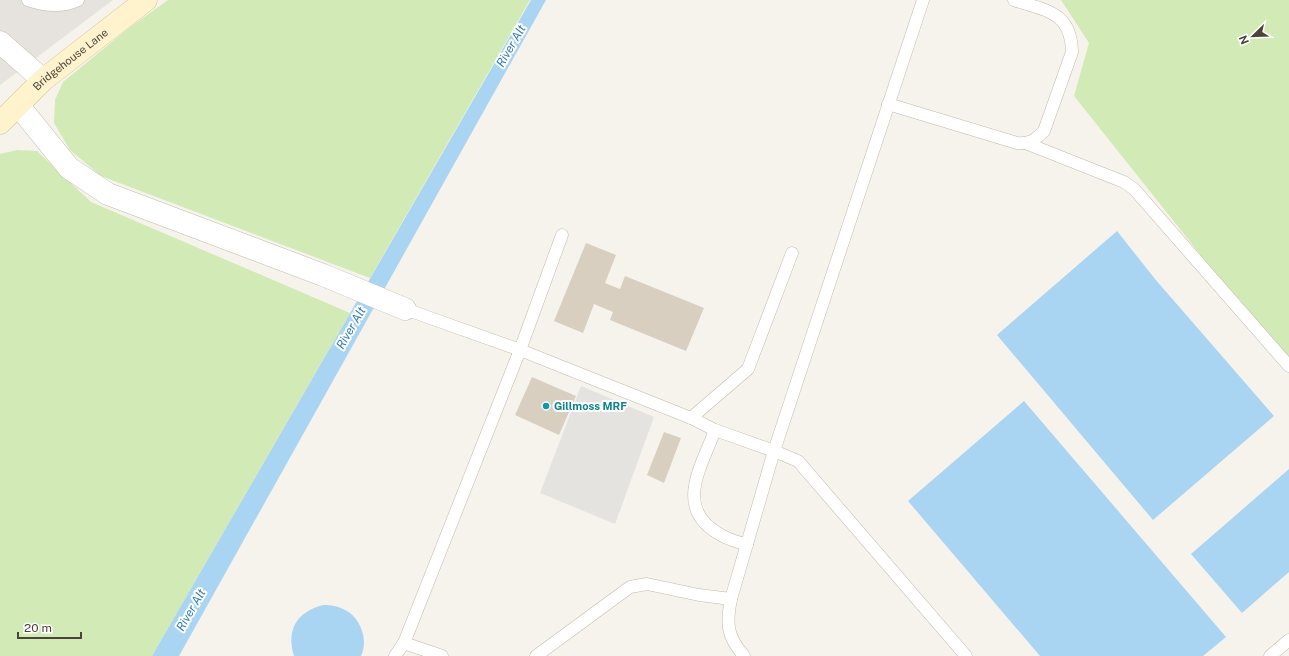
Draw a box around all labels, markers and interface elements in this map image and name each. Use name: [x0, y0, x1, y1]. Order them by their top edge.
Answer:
north arrow: [1233, 16, 1273, 56]
water label: River Alt: [493, 22, 529, 69]
street label: Bridgehouse Lane: [30, 26, 110, 93]
text: N: [1237, 34, 1251, 46]
water label: River Alt: [333, 304, 369, 351]
place label: Gillmoss MRF: [554, 400, 627, 412]
marker: Gillmoss MRF: [541, 401, 551, 411]
water label: River Alt: [173, 586, 209, 633]
scale bar: [18, 614, 81, 640]
text: 20 m: [24, 621, 52, 635]

